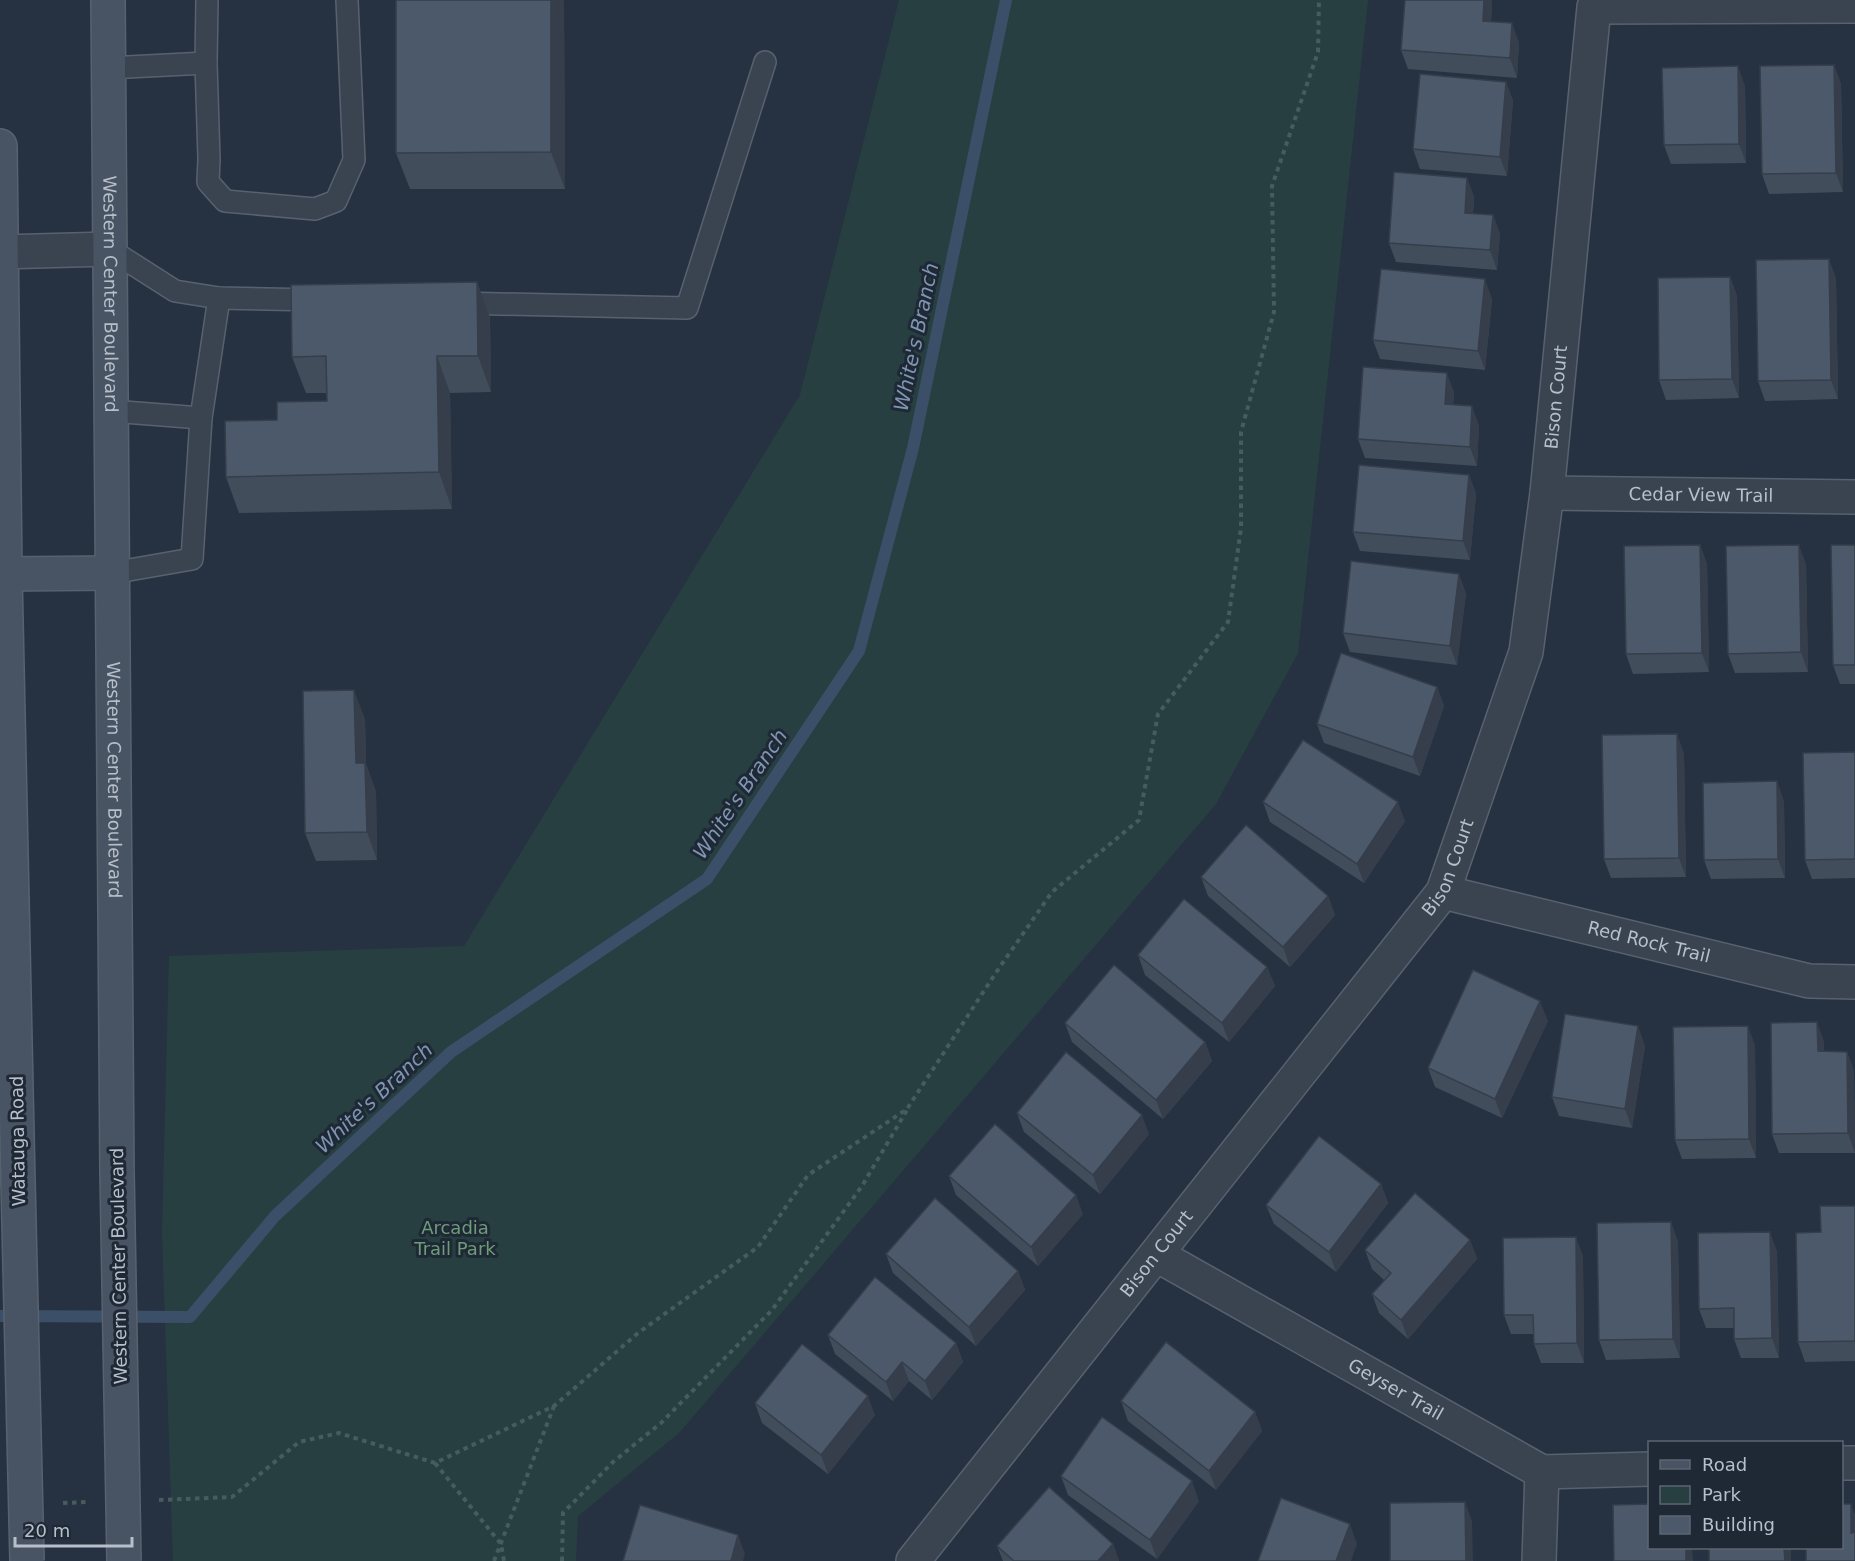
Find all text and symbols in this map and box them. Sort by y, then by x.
street label: Western Center Boulevard [99,175,122,413]
water label: White's Branch [889,261,943,413]
street label: Bison Court [1540,344,1571,450]
street label: Cedar View Trail [1629,483,1773,506]
street label: Western Center Boulevard [103,661,126,899]
water label: White's Branch [688,725,792,863]
street label: Bison Court [1417,816,1478,920]
street label: Red Rock Trail [1586,917,1713,967]
water label: White's Branch [311,1038,437,1158]
street label: Watauga Road [6,1076,29,1206]
street label: Western Center Boulevard [106,1147,131,1385]
street label: Bison Court [1115,1206,1197,1301]
park label: Arcadia Trail Park [413,1217,496,1259]
street label: Geyser Trail [1345,1354,1447,1424]
legend [1648,1441,1843,1549]
text: Road [1702,1454,1747,1475]
text: Park [1702,1484,1741,1505]
scale bar [15,1510,132,1548]
text: Building [1702,1514,1775,1535]
text: 20 m [24,1520,70,1541]

